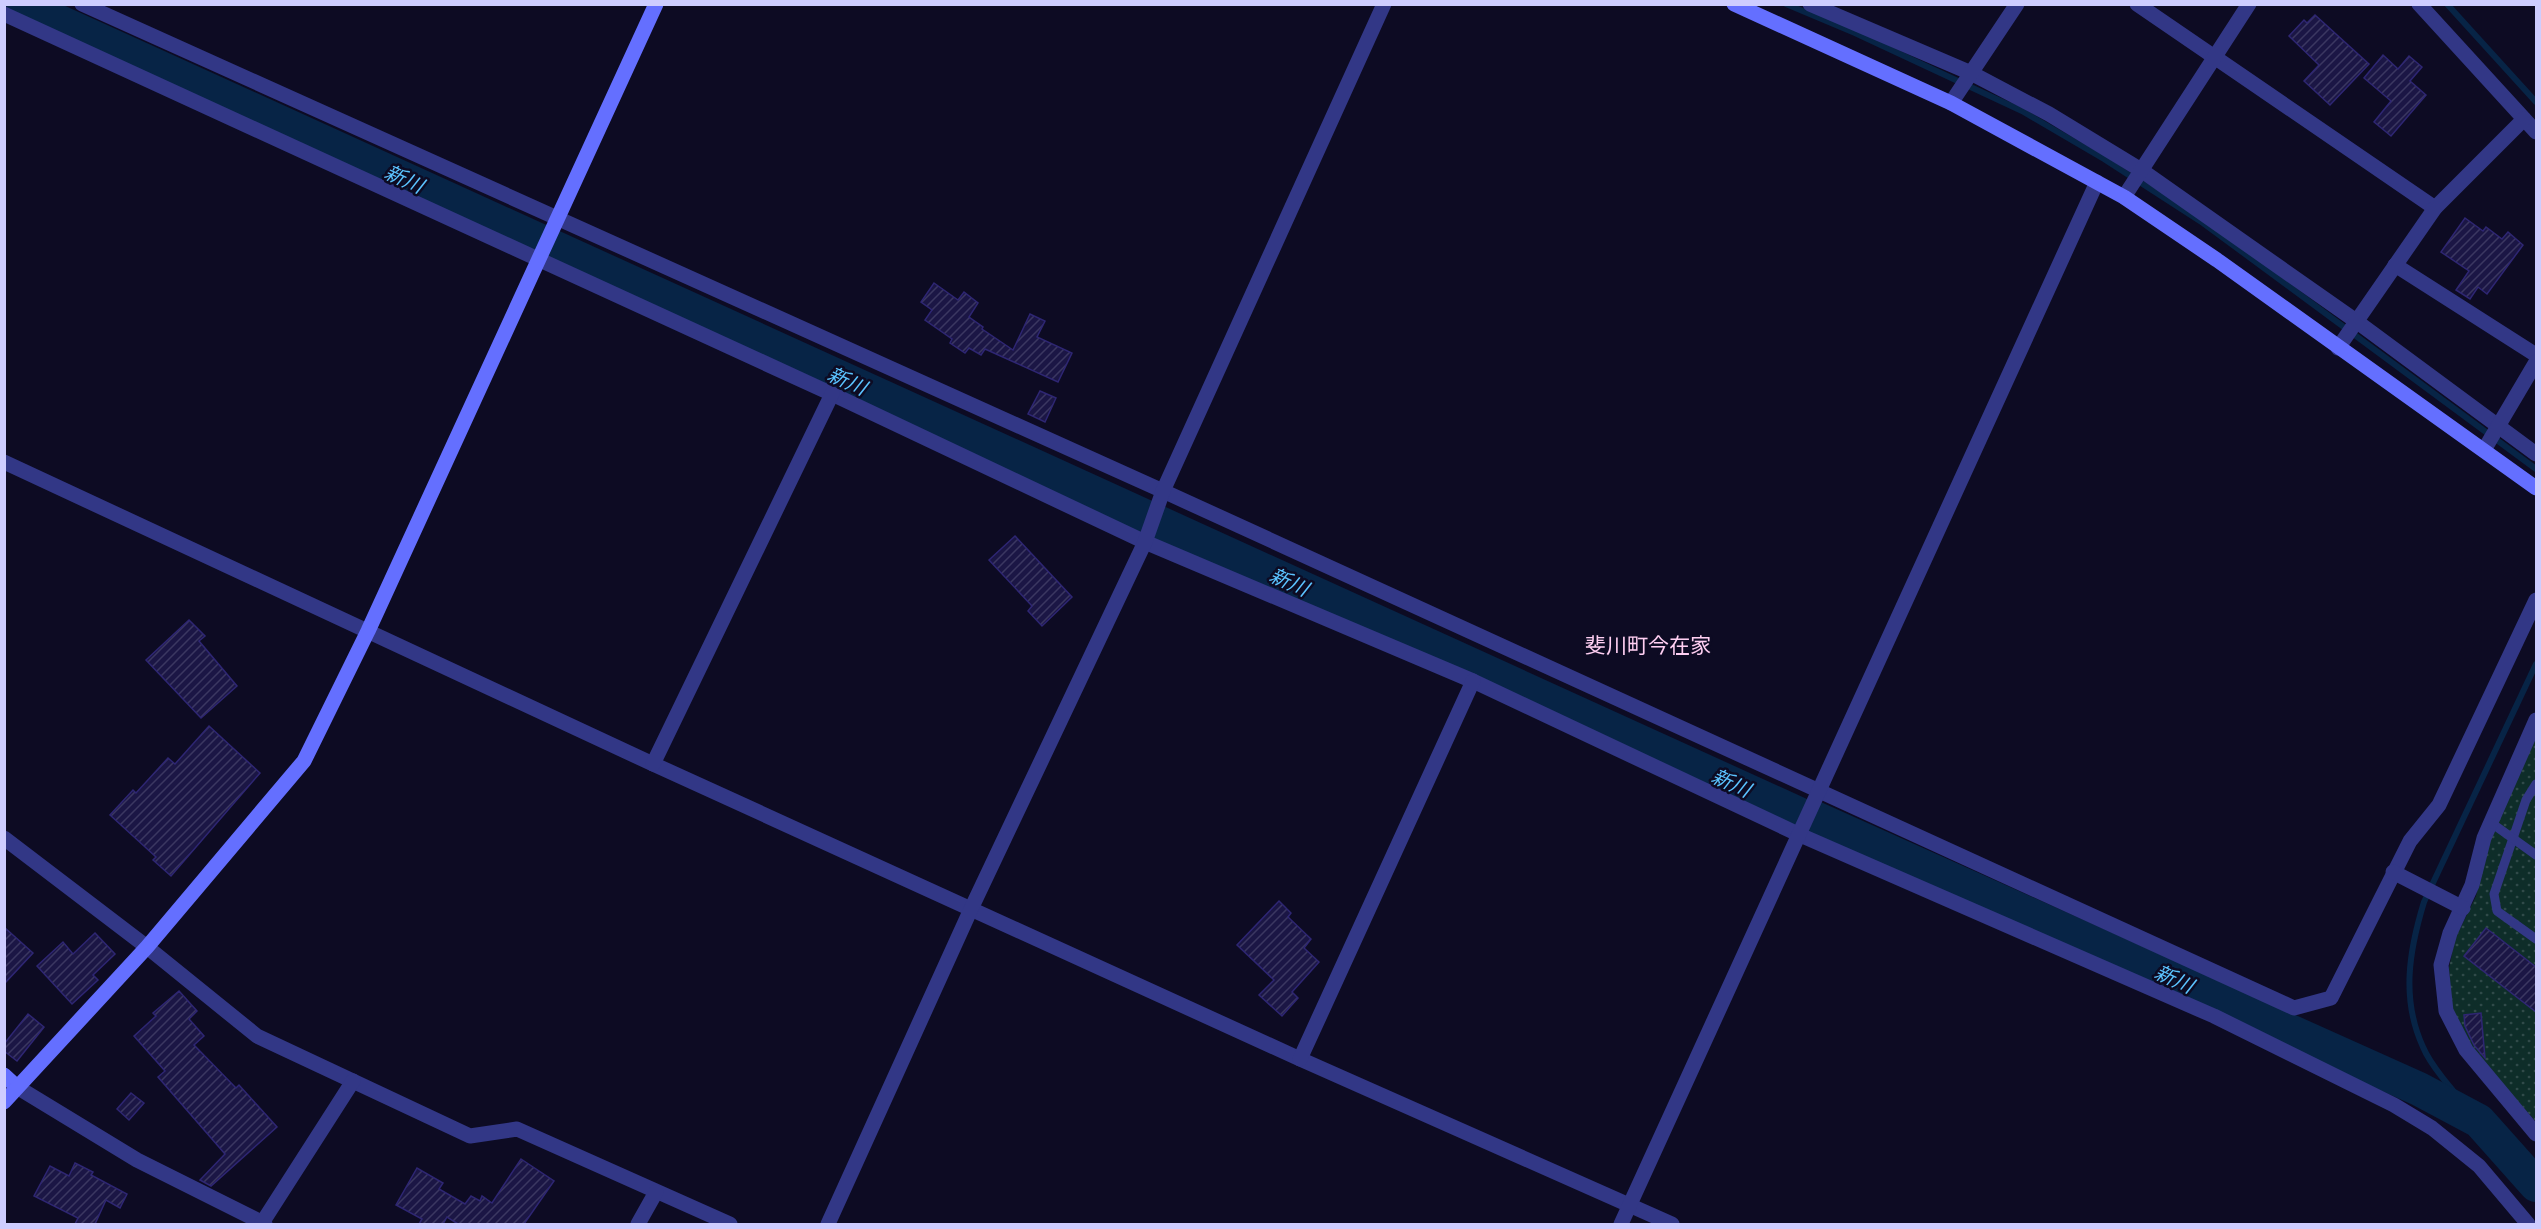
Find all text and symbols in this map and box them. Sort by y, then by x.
water label: 新川 [380,159,429,200]
water label: 新川 [823,361,872,402]
water label: 新川 [1265,562,1314,603]
district label: 斐川町今在家 [1585,632,1711,659]
water label: 新川 [1707,763,1756,804]
water label: 新川 [2150,959,2199,1000]

